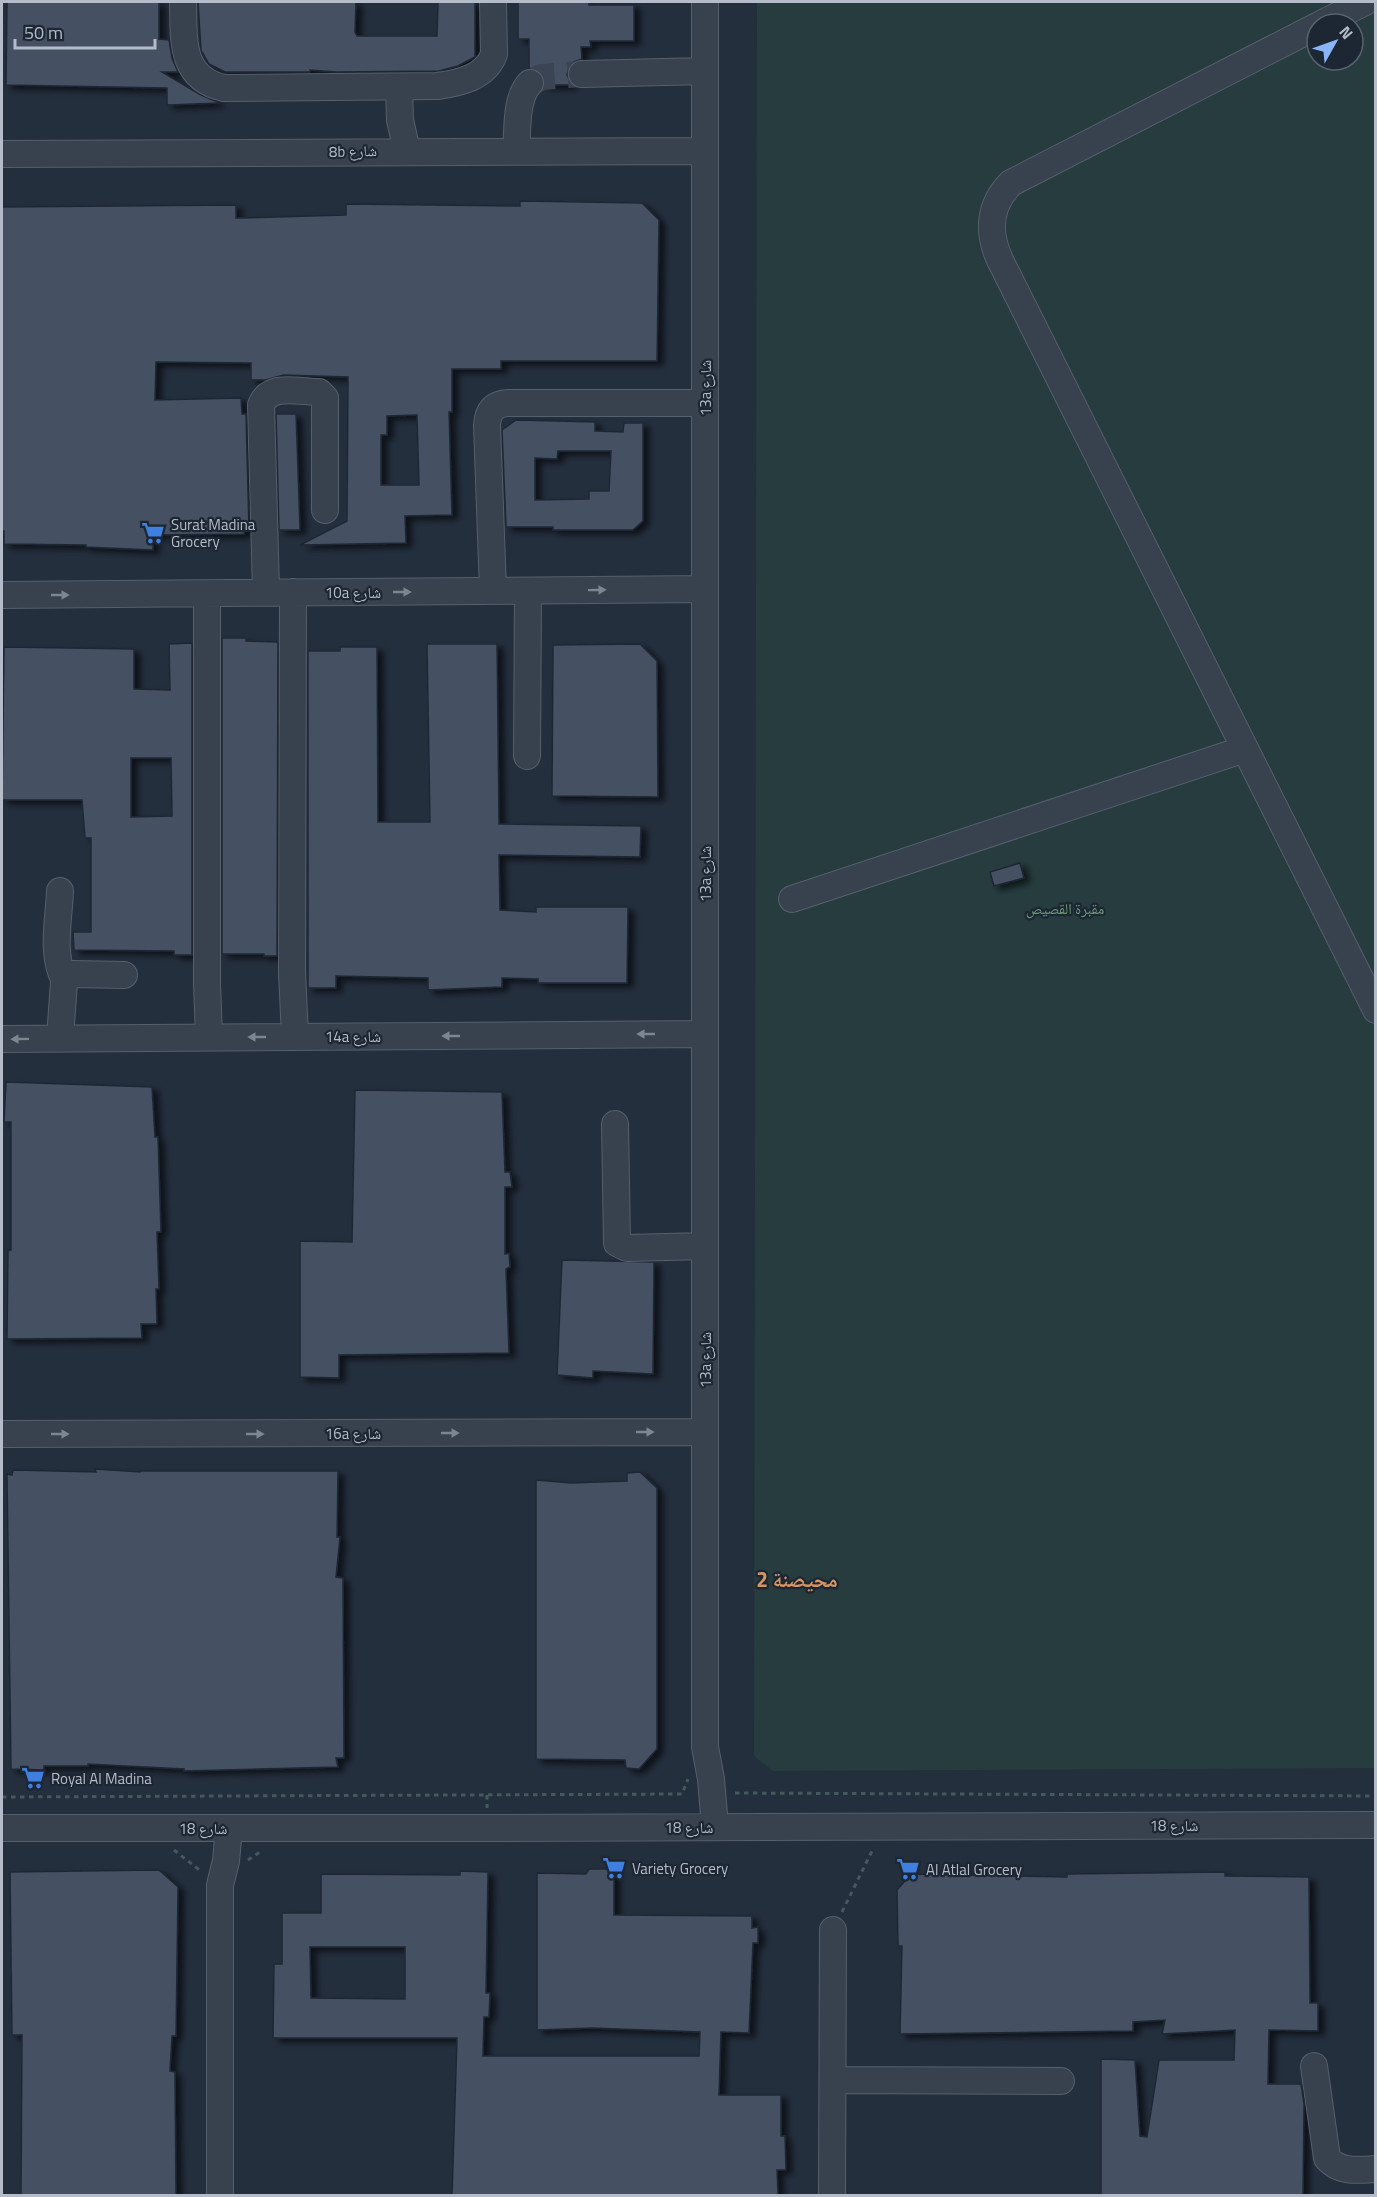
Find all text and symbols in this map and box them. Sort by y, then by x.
scale bar [15,12,154,50]
north arrow [1305,12,1365,72]
text: 50 m [24,19,63,46]
text: N [1334,20,1359,44]
street label: 8b شارع [329,139,377,163]
street label: 13a شارع [694,360,717,416]
place label: Surat Madina Grocery [171,513,256,553]
supermarket icon: Surat Madina Grocery [140,520,166,546]
street label: 10a شارع [325,581,381,604]
one-way arrow [587,586,606,595]
one-way arrow [392,587,411,597]
one-way arrow [50,590,69,600]
street label: 13a شارع [694,846,717,902]
park label: مقبرة القصيص [1026,897,1104,920]
street label: 14a شارع [325,1025,381,1048]
one-way arrow [637,1029,656,1039]
one-way arrow [442,1031,461,1040]
one-way arrow [247,1032,266,1042]
one-way arrow [10,1034,29,1043]
street label: 13a شارع [694,1332,717,1388]
street label: 16a شارع [325,1422,381,1445]
one-way arrow [440,1428,459,1438]
one-way arrow [635,1428,654,1437]
one-way arrow [50,1429,69,1439]
one-way arrow [245,1429,264,1439]
district label: محيصنة 2 [756,1563,838,1595]
supermarket icon: Royal Al Madina [20,1765,46,1791]
place label: Royal Al Madina [51,1767,152,1790]
street label: شارع 18 [1150,1814,1198,1837]
street label: شارع 18 [665,1816,713,1839]
street label: شارع 18 [179,1817,227,1840]
supermarket icon: Variety Grocery [601,1855,627,1881]
supermarket icon: Al Atlal Grocery [895,1856,921,1882]
place label: Variety Grocery [632,1857,728,1880]
place label: Al Atlal Grocery [926,1858,1022,1881]

